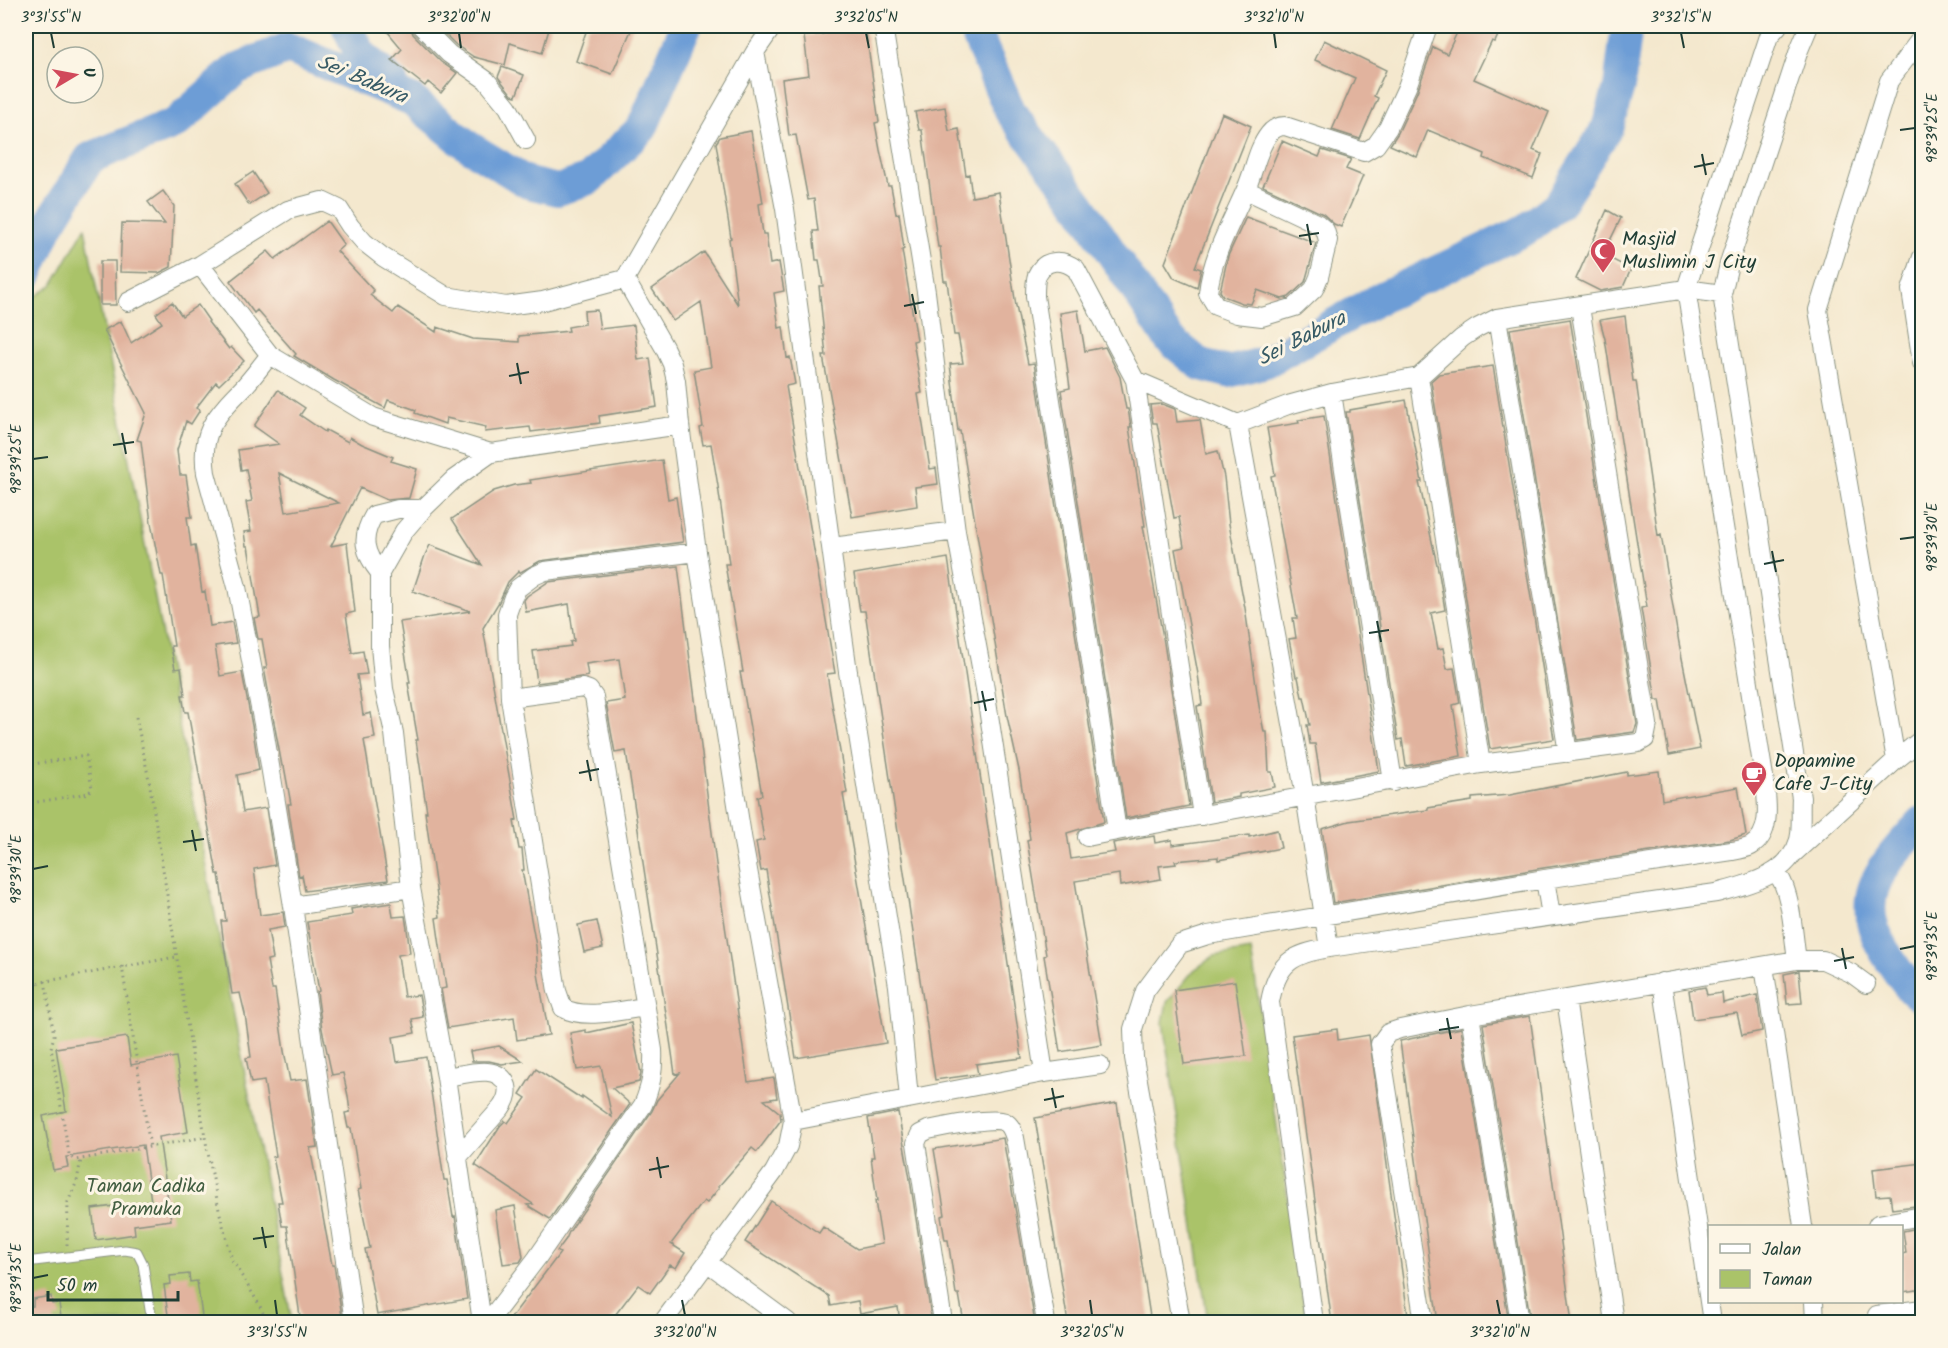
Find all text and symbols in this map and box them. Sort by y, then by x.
text: 3°31'55"N [21,6,81,30]
text: 3°32'00"N [427,6,491,30]
text: 3°32'05"N [834,6,898,30]
text: 3°32'10"N [1244,6,1304,30]
text: 3°32'15"N [1651,6,1712,30]
north arrow [45,45,105,105]
water label: Sei Babura [312,46,413,114]
text: U [75,66,102,80]
text: 98°39'25"E [1921,92,1945,163]
place label: Masjid Muslimin J City [1622,224,1757,279]
mosque icon: Masjid Muslimin J City [1588,236,1618,274]
water label: Sei Babura [1252,302,1353,375]
text: 98°39'25"E [5,423,29,494]
text: 98°39'30"E [1921,501,1945,572]
place label: Dopamine Cafe J-City [1774,746,1873,801]
cafe icon: Dopamine Cafe J-City [1739,759,1769,797]
text: 98°39'30"E [5,833,29,904]
text: 98°39'35"E [1921,910,1945,981]
park label: Taman Cadika Pramuka [87,1171,205,1226]
legend [1708,1225,1903,1303]
text: Jalan [1762,1236,1801,1265]
text: 98°39'35"E [5,1242,29,1313]
scale bar [48,1264,178,1302]
text: Taman [1762,1266,1812,1295]
text: 50 m [57,1272,97,1301]
text: 3°31'55"N [247,1321,307,1345]
text: 3°32'00"N [653,1321,717,1345]
text: 3°32'05"N [1060,1321,1124,1345]
text: 3°32'10"N [1470,1321,1530,1345]

